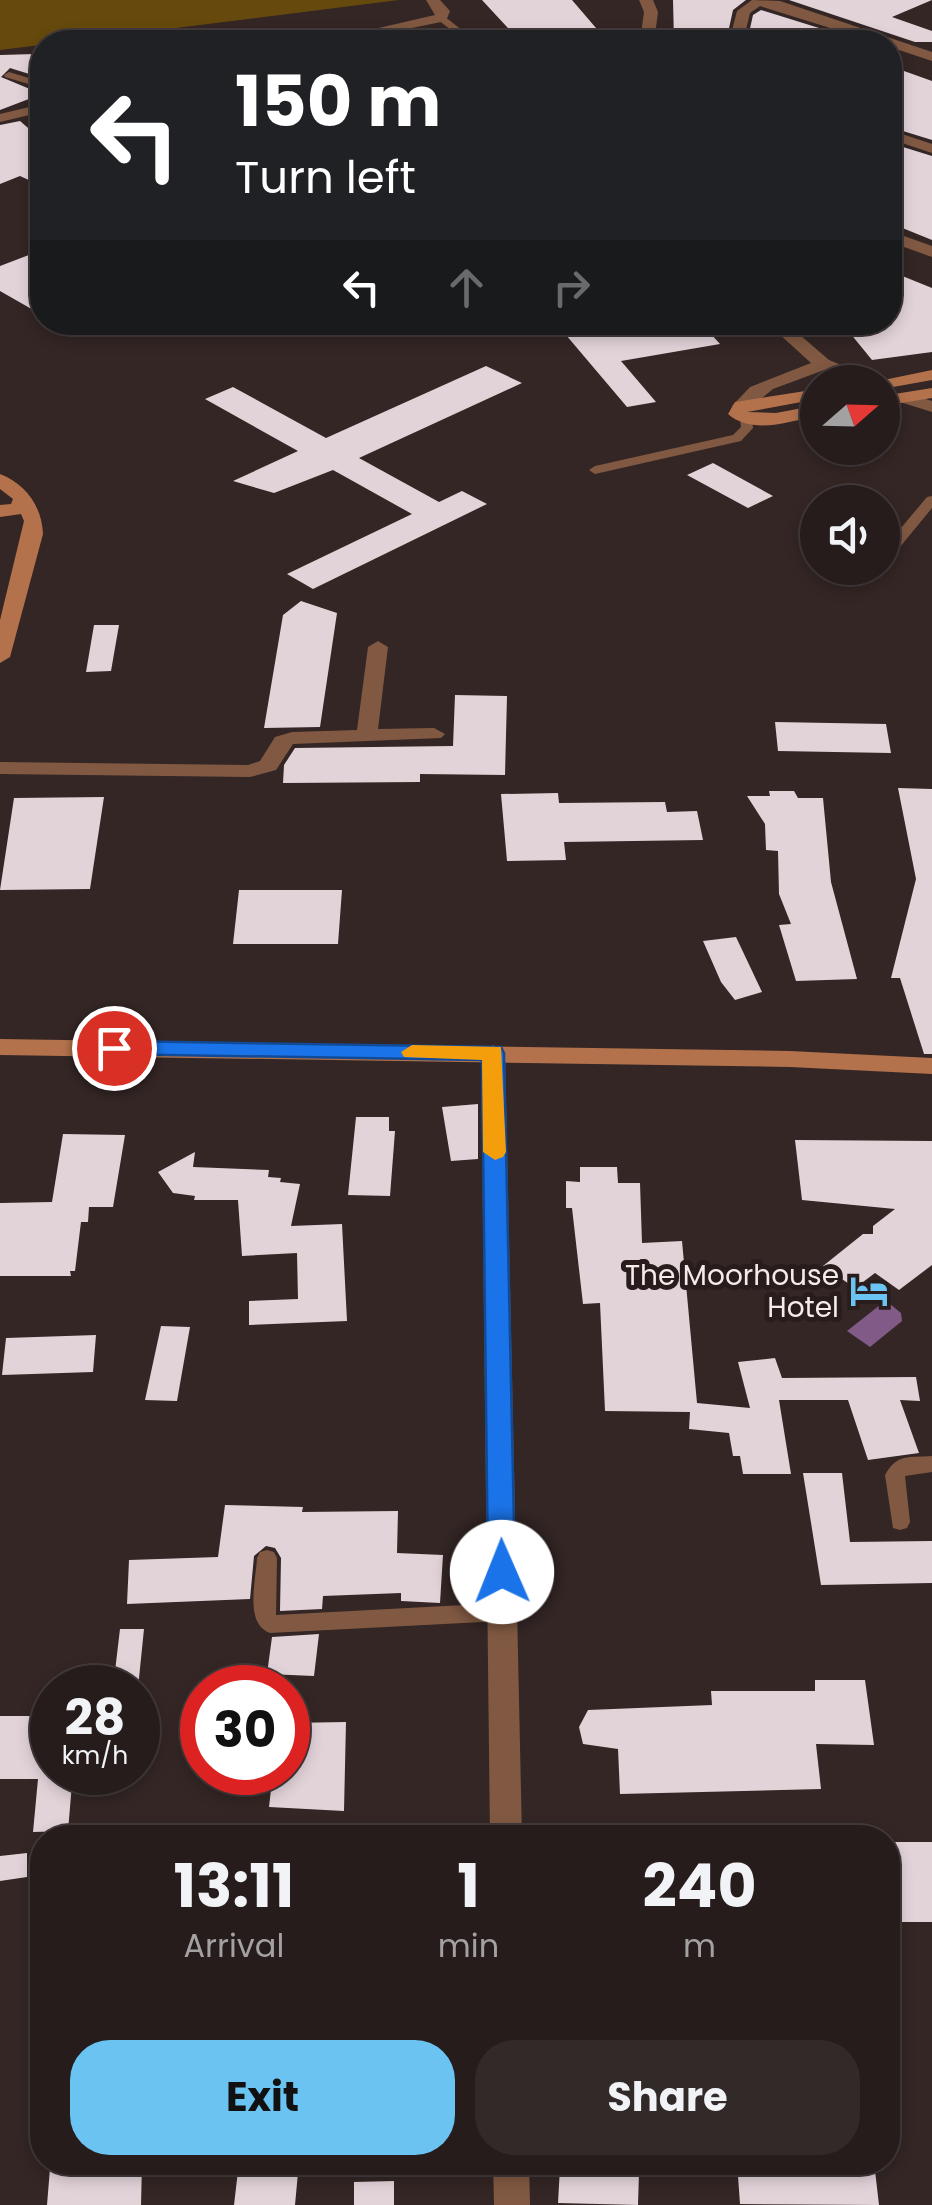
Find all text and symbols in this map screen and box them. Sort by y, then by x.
text: 150 m [235,52,441,151]
icon: left [70,70,200,200]
text: Turn left [235,146,416,209]
icon: left [334,260,389,315]
icon: ahead [439,260,494,315]
icon: right [544,260,599,315]
north arrow [800,365,900,465]
map controls [800,365,900,585]
button: sound [800,485,900,585]
pin [72,1006,157,1091]
icon: arrive [87,1021,142,1076]
place label: The Moorhouse Hotel [625,1256,839,1327]
hotel icon: The Moorhouse Hotel [848,1270,890,1312]
position arrow [450,1520,554,1624]
speed limit sign: 30 [180,1665,310,1795]
text: 28 [65,1682,125,1753]
text: km/h [62,1738,128,1773]
text: 13:11 [173,1844,294,1928]
text: 1 [457,1844,480,1928]
text: 240 [643,1844,757,1928]
text: Arrival [184,1923,284,1968]
text: min [438,1923,499,1968]
text: m [683,1923,716,1968]
button: Exit [70,2040,455,2155]
button: Share [475,2040,860,2155]

